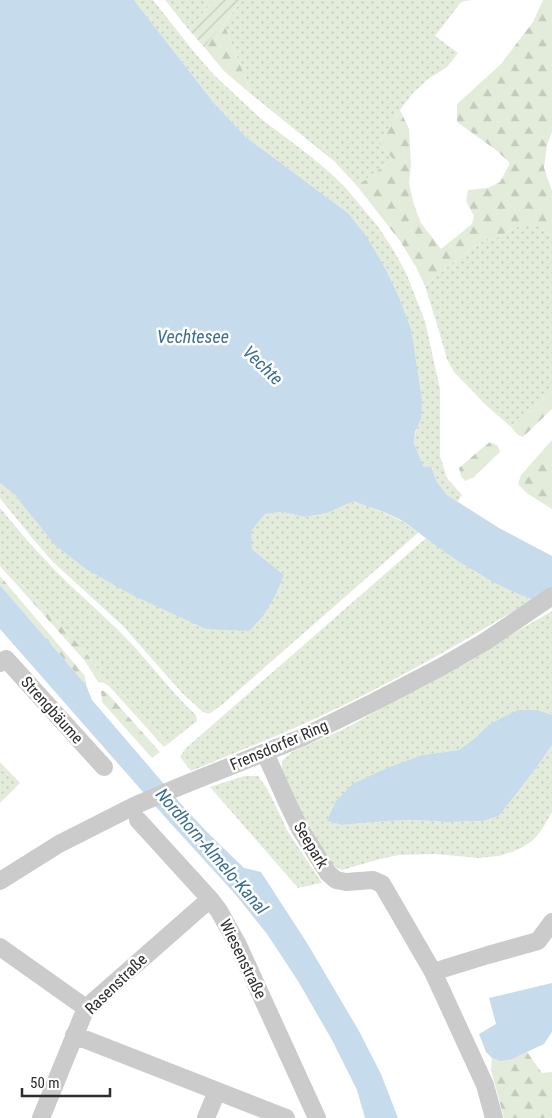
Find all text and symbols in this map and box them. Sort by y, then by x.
water label: Vechtesee [157,326,229,347]
water label: Vechte [239,341,287,389]
street label: Strengbäume [17,673,87,747]
street label: Frensdorfer Ring [227,716,331,774]
water label: Nordhorn-Almelo-Kanal [152,784,273,919]
street label: Seepark [290,818,333,872]
street label: Wiesenstraße [216,916,270,1002]
street label: Rasenstraße [81,950,151,1018]
scale bar [22,1066,110,1098]
text: 50 m [30,1074,60,1092]

